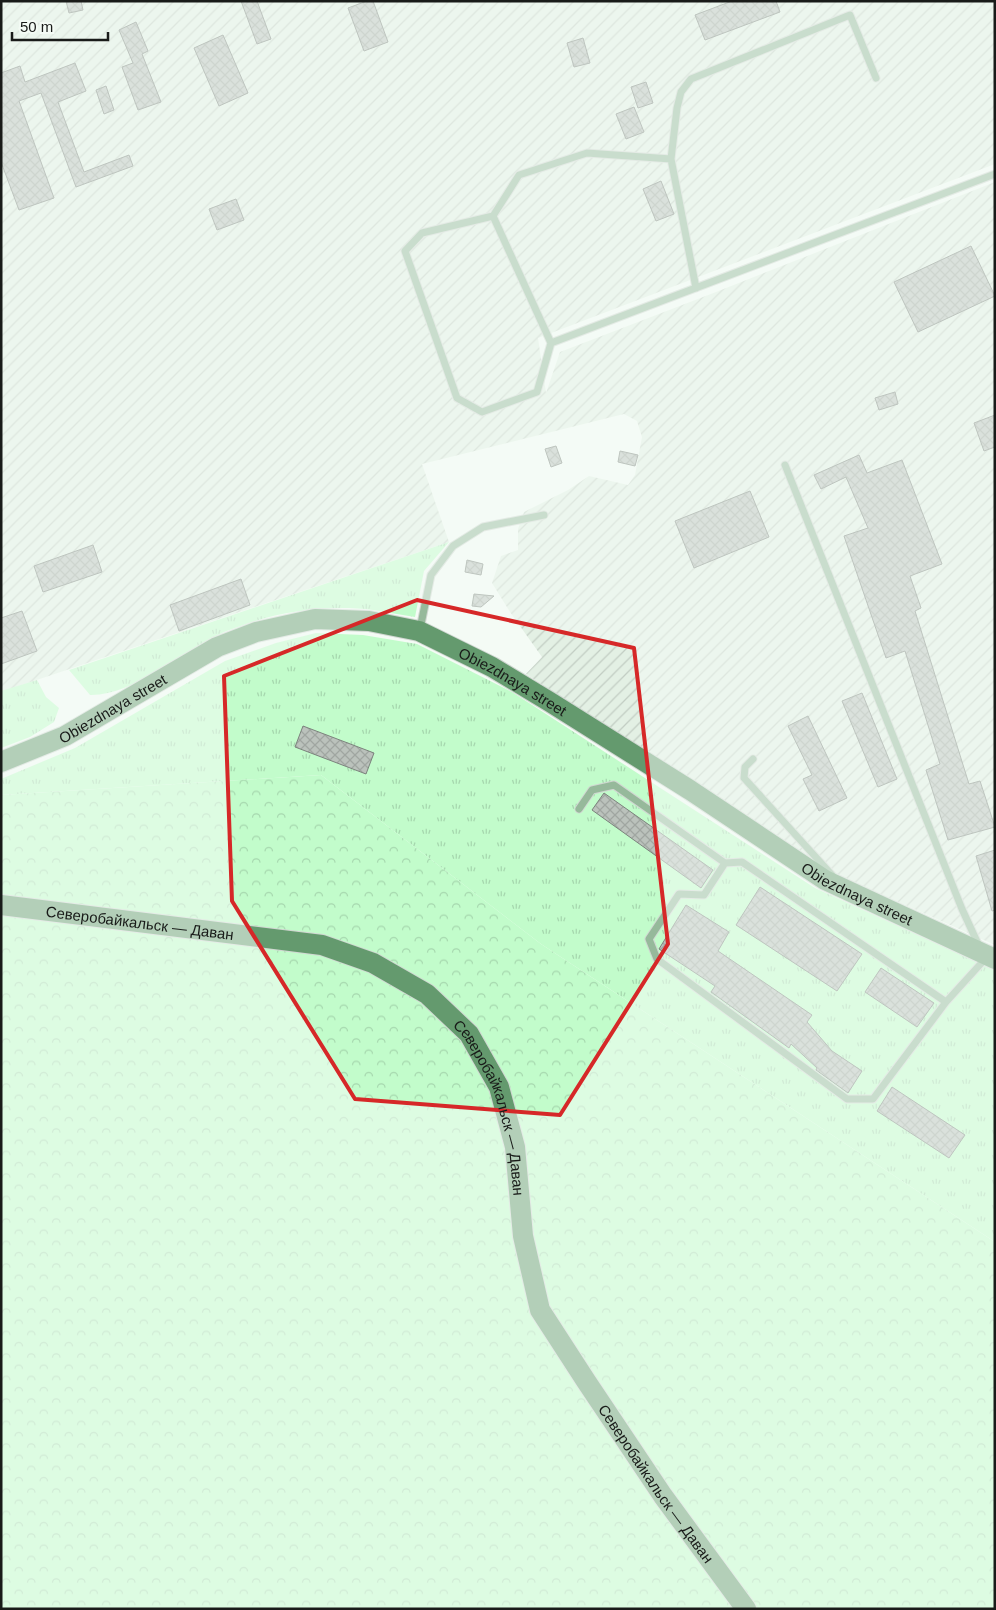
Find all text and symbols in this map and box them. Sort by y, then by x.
scale bar [12,10,109,42]
text: 50 m [20,18,53,35]
street label: Obiezdnaya street [456,644,571,719]
street label: Obiezdnaya street [56,670,170,746]
street label: Obiezdnaya street [799,858,916,928]
street label: Северобайкальск — Даван [45,902,235,942]
street label: Северобайкальск — Даван [451,1016,528,1196]
street label: Северобайкальск — Даван [595,1401,718,1566]

